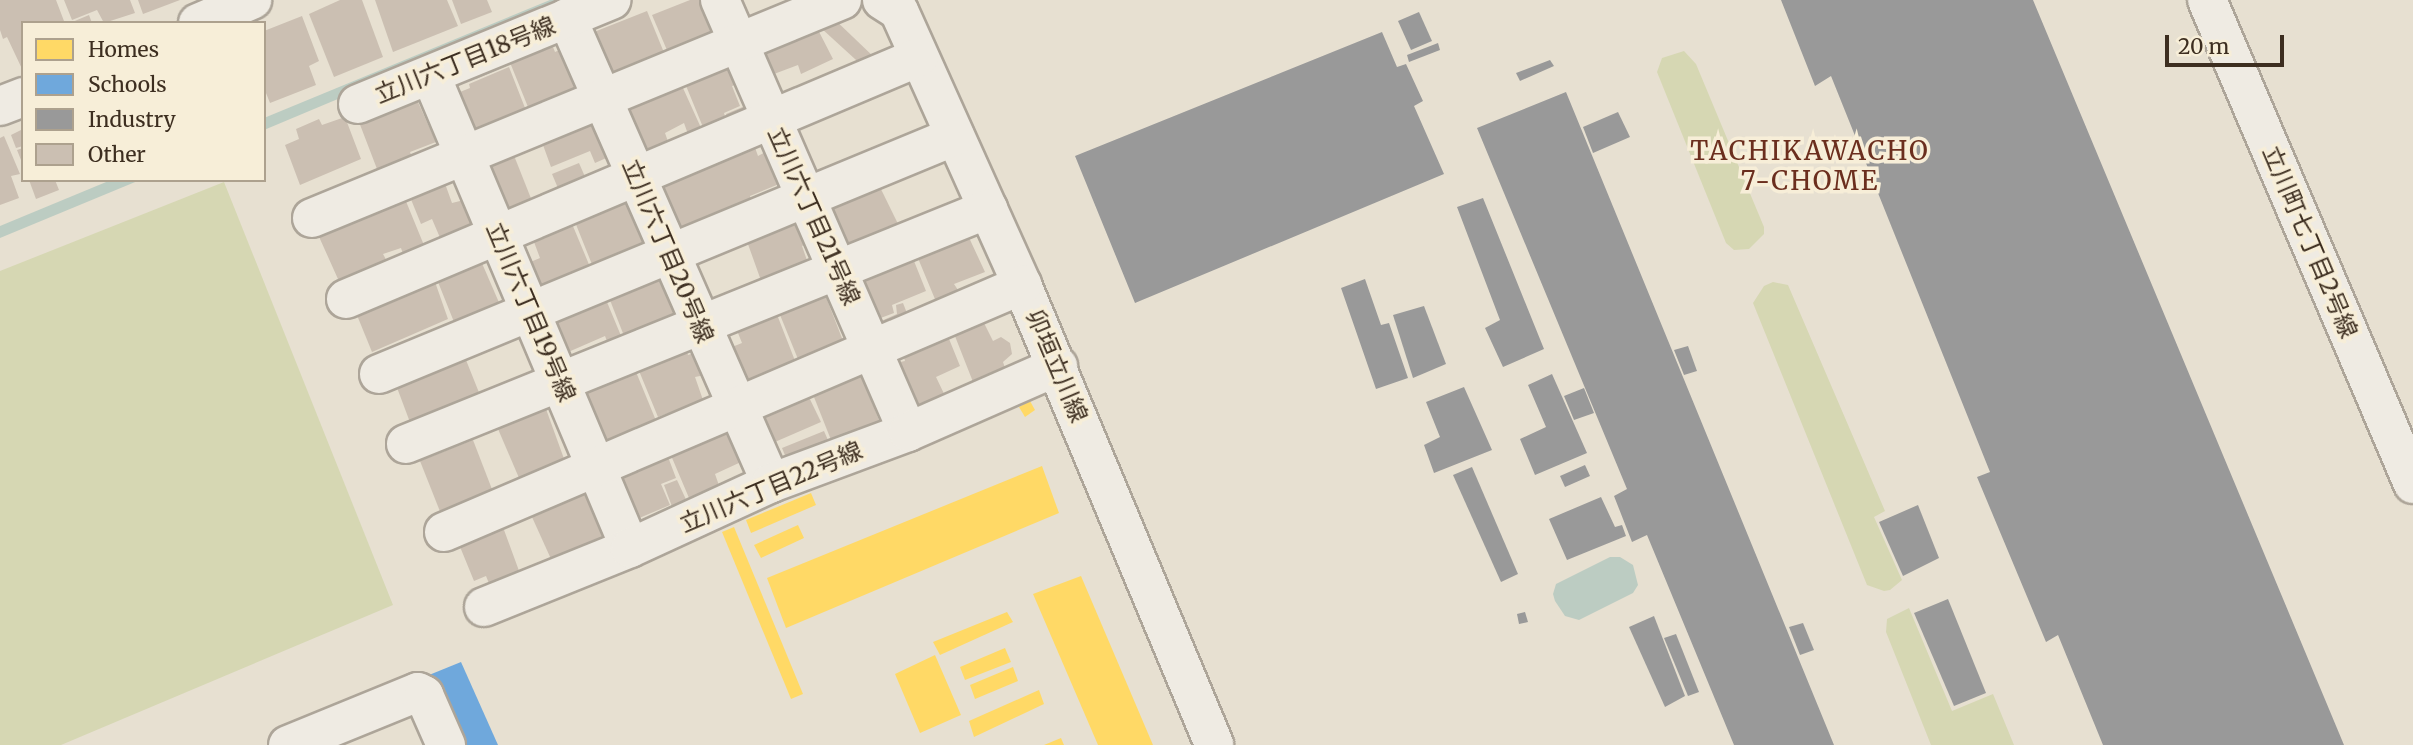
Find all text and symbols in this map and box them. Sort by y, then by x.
street label: 立川六丁目18号線 [370,11,560,109]
legend [21,21,266,182]
scale bar [2168,21,2287,65]
text: 20 m [2178,33,2229,60]
text: Homes [88,36,159,63]
text: Schools [88,71,167,98]
text: Industry [88,106,176,133]
street label: 立川六丁目21号線 [762,122,866,310]
district label: TACHIKAWACHO 7-CHOME [1692,135,1928,196]
text: Other [88,141,146,168]
street label: 立川町七丁目2号線 [2256,141,2364,343]
street label: 立川六丁目20号線 [616,155,720,347]
street label: 立川六丁目19号線 [480,218,582,406]
street label: 卯垣立川線 [1020,305,1094,427]
street label: 立川六丁目22号線 [675,435,867,539]

